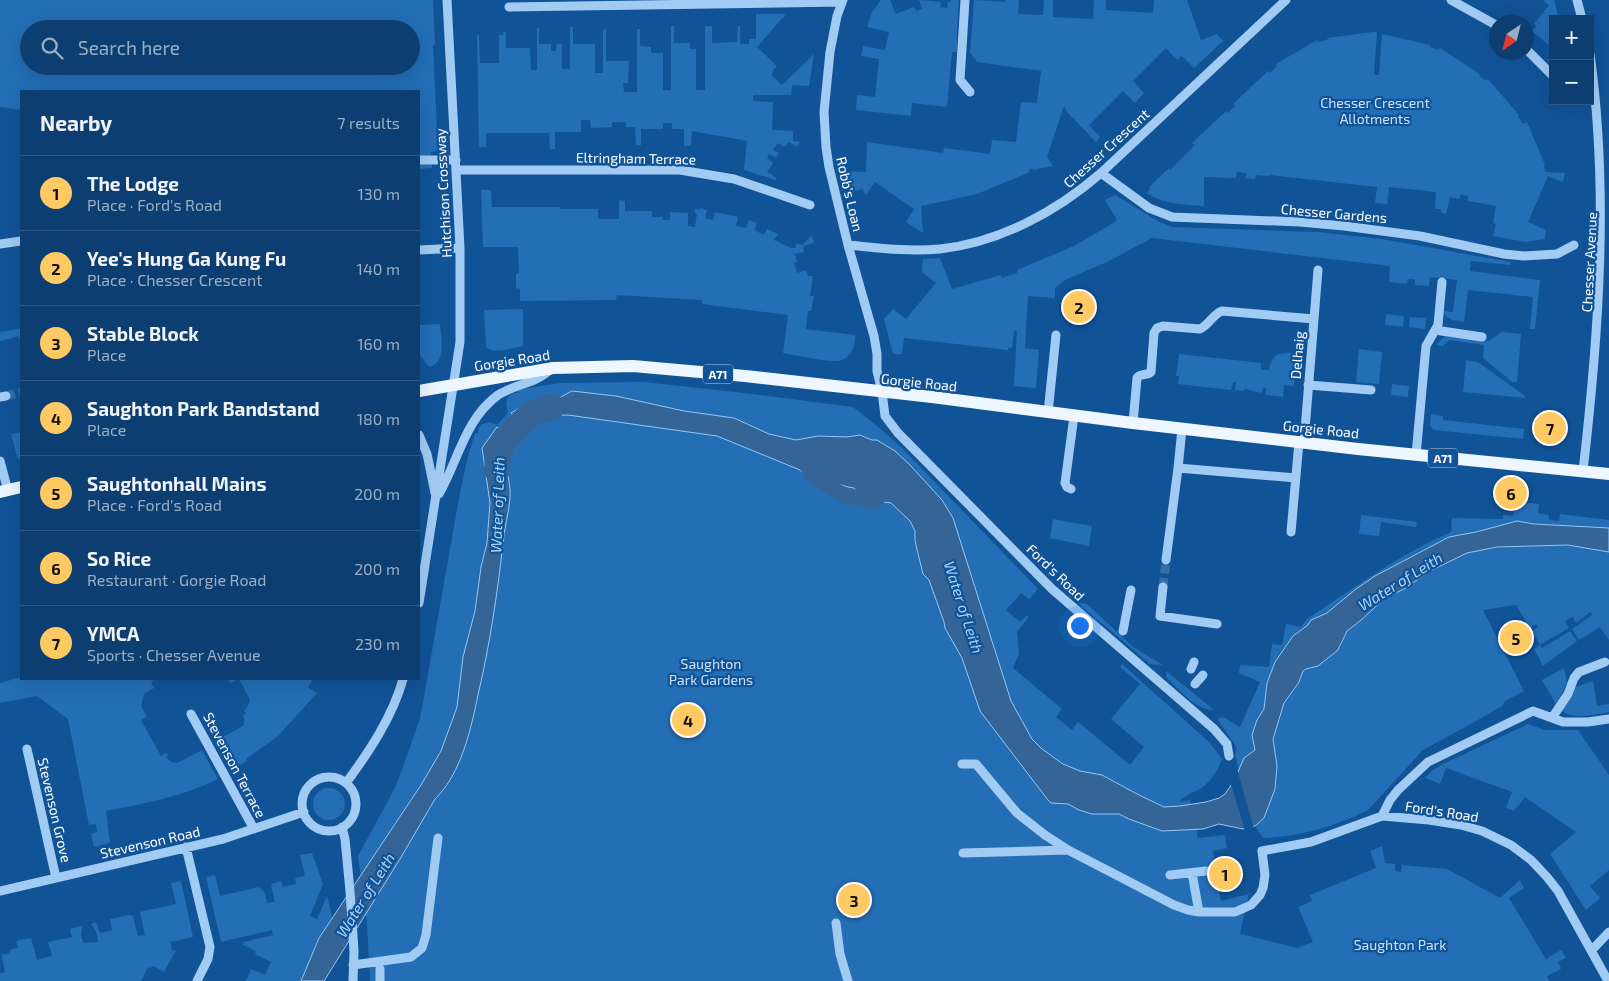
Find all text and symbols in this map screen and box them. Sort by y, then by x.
north arrow [1489,15,1534,60]
map controls [1549,15,1594,105]
button: + [1549,15,1594,60]
search box [20,20,420,75]
icon: search [38,34,66,62]
text: Search here [78,36,180,59]
button: − [1549,60,1594,105]
park label: Chesser Crescent Allotments [1320,94,1430,127]
street label: Chesser Crescent [1060,105,1152,191]
text: Nearby [40,110,112,135]
text: 7 results [337,113,400,132]
street label: Hutchison Crossway [431,127,455,258]
street label: Eltringham Terrace [576,148,696,168]
street label: Robb's Loan [833,155,867,233]
text: The Lodge [87,172,179,195]
text: 1 [53,184,59,203]
text: 130 m [358,184,400,203]
text: Place · Ford's Road [87,195,222,214]
street label: Chesser Gardens [1280,200,1388,226]
street label: Chesser Avenue [1578,211,1600,313]
text: Yee's Hung Ga Kung Fu [87,247,286,270]
text: 2 [51,259,61,278]
text: 140 m [357,259,400,278]
text: Place · Chesser Crescent [87,270,262,289]
pin: 2 [1063,288,1095,326]
text: Stable Block [87,322,199,345]
street label: Delhaig [1286,330,1308,380]
text: 3 [51,334,61,353]
text: 160 m [357,334,400,353]
text: Place [87,345,126,364]
street label: Gorgie Road [473,346,551,374]
road number: A71 [703,364,733,384]
street label: Gorgie Road [880,370,958,394]
text: Saughton Park Bandstand [87,397,320,420]
text: 4 [51,409,61,428]
text: 180 m [357,409,400,428]
pin: 7 [1534,409,1566,447]
street label: Gorgie Road [1282,417,1360,441]
text: Place [87,420,126,439]
road number: A71 [1428,448,1458,468]
water label: Water of Leith [486,457,508,553]
text: Saughtonhall Mains [87,472,266,495]
pin: 6 [1495,474,1527,512]
text: 5 [52,484,60,503]
text: 200 m [354,484,400,503]
text: Place · Ford's Road [87,495,222,514]
street label: Ford's Road [1023,540,1089,604]
text: So Rice [87,547,151,570]
water label: Water of Leith [1355,548,1445,614]
text: 6 [51,559,61,578]
text: 200 m [354,559,400,578]
water label: Water of Leith [941,559,987,655]
text: Restaurant · Gorgie Road [87,570,266,589]
your location [1067,613,1093,639]
pin: 5 [1500,619,1532,657]
text: YMCA [87,622,139,645]
text: 7 [52,634,60,653]
text: 230 m [355,634,400,653]
text: Sports · Chesser Avenue [87,645,261,664]
park label: Saughton Park Gardens [669,655,753,688]
pin: 4 [672,701,704,739]
street label: Stevenson Terrace [200,709,270,821]
street label: Stevenson Grove [35,756,75,864]
street label: Ford's Road [1404,797,1480,825]
street label: Stevenson Road [98,822,202,862]
water label: Water of Leith [332,850,398,940]
pin: 1 [1209,855,1241,893]
pin: 3 [838,881,870,919]
park label: Saughton Park [1354,936,1446,953]

